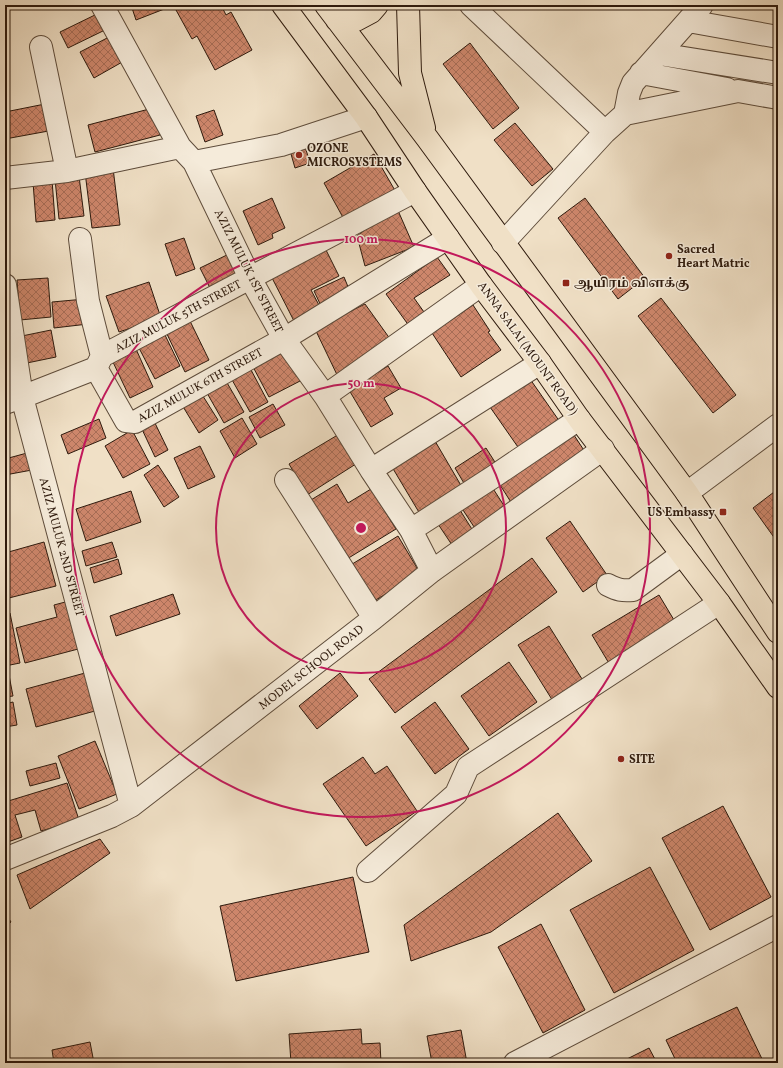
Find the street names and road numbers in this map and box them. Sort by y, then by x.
street label: AZIZ MULUK 1ST STREET [210,207,286,336]
street label: AZIZ MULUK 5TH STREET [112,277,245,357]
street label: ANNA SALAI (MOUNT ROAD) [473,279,581,419]
street label: AZIZ MULUK 6TH STREET [135,345,266,427]
street label: AZIZ MULUK 2ND STREET [35,476,87,619]
street label: MODEL SCHOOL ROAD [256,622,368,714]

